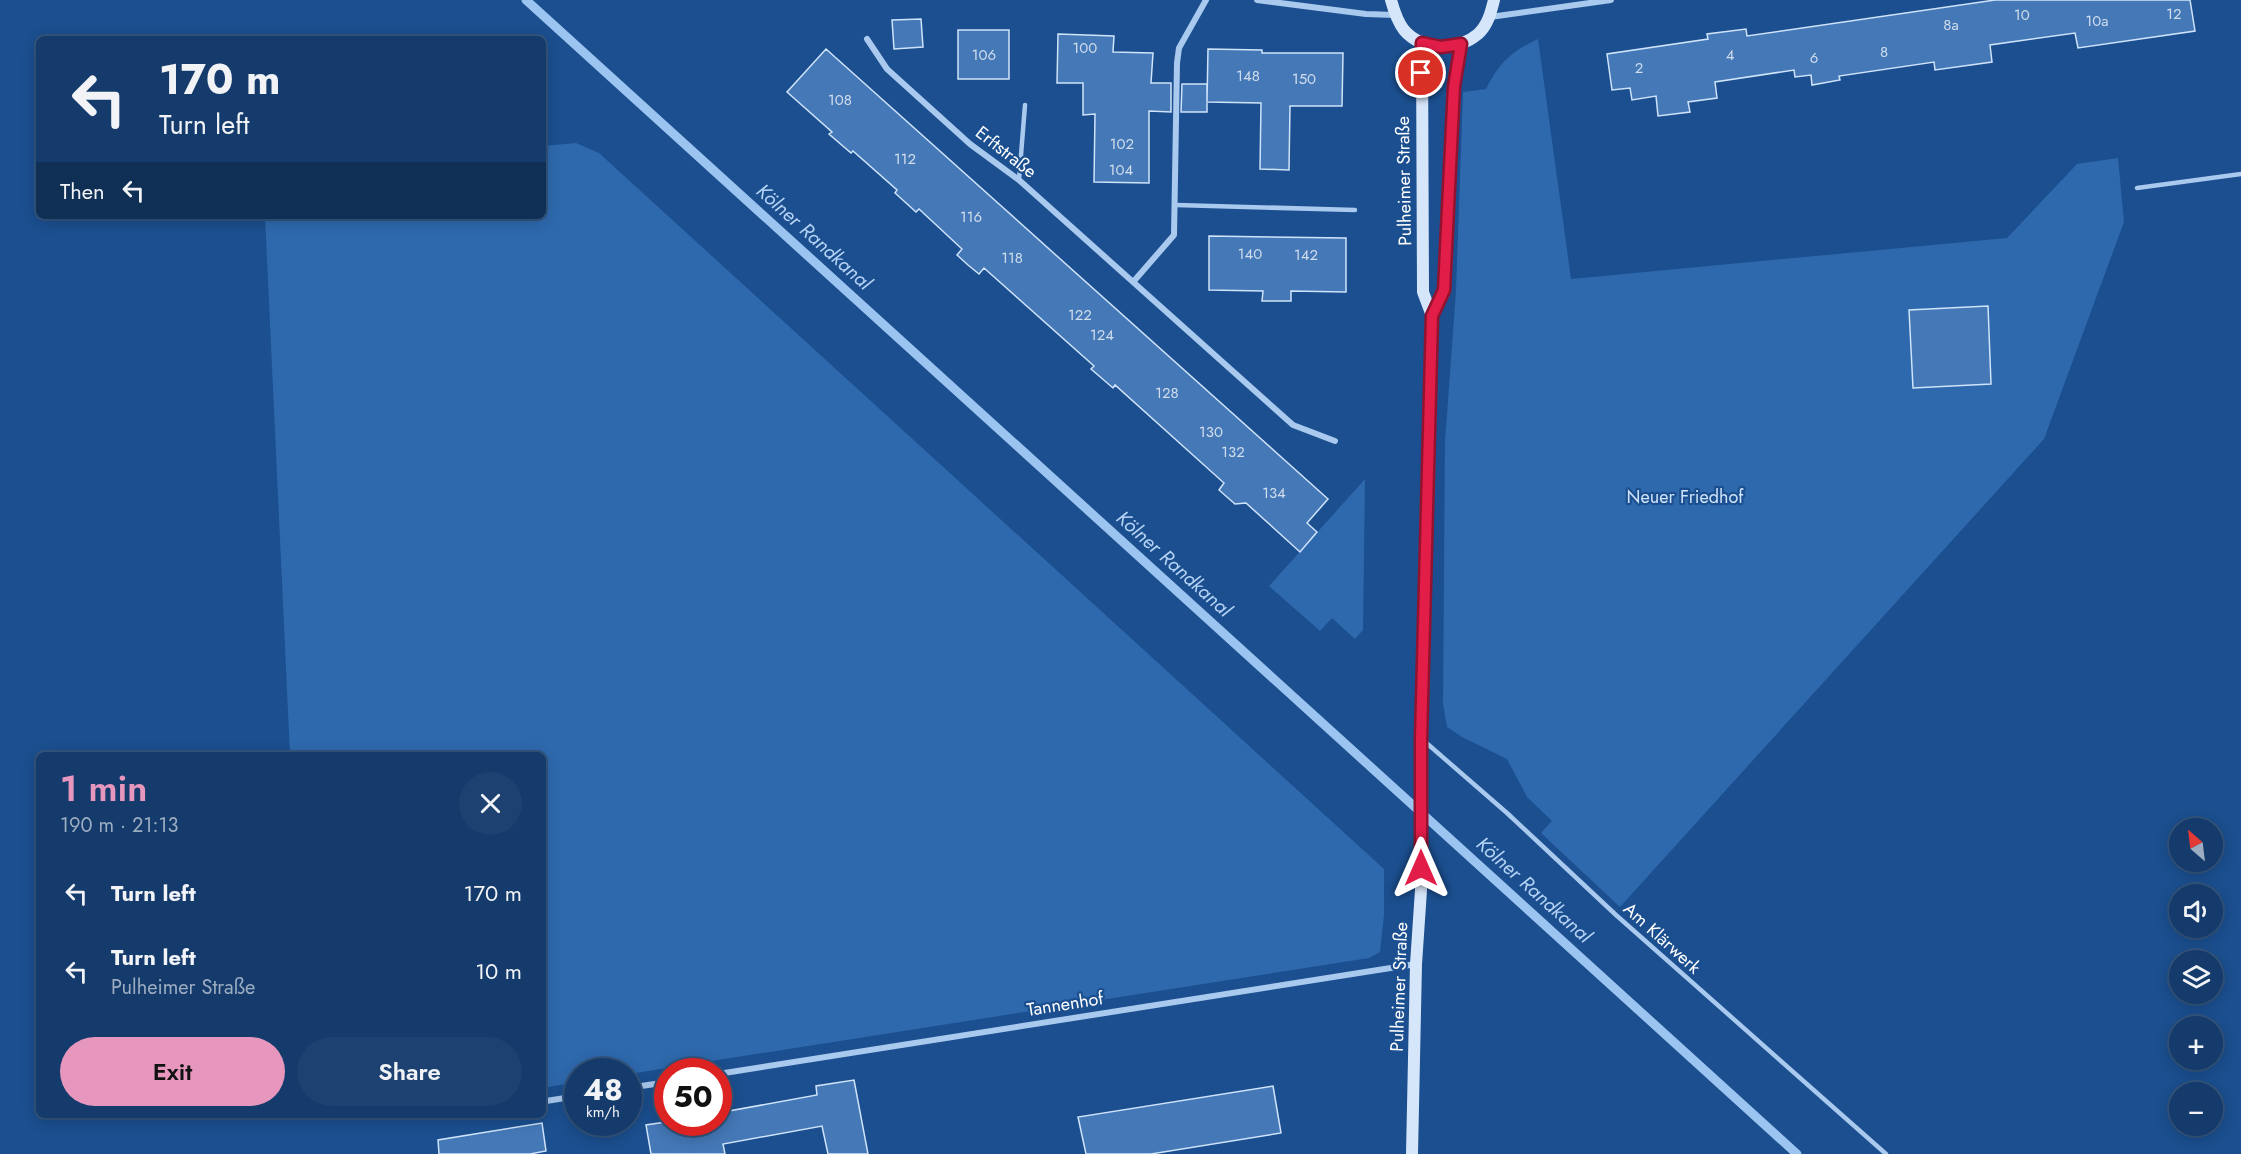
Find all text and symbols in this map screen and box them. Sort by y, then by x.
house number: 12 [2166,3,2182,25]
house number: 10 [2014,4,2030,26]
house number: 10a [2086,10,2108,32]
house number: 8a [1943,14,1959,36]
house number: 100 [1073,37,1097,59]
house number: 8 [1880,41,1888,63]
house number: 106 [972,44,996,66]
house number: 4 [1726,44,1735,66]
pin [1395,47,1446,98]
house number: 6 [1810,47,1818,69]
text: 170 m [159,49,281,110]
icon: arrive [1404,56,1437,89]
house number: 2 [1635,57,1643,79]
icon: left [60,60,138,138]
house number: 148 [1236,65,1260,87]
house number: 150 [1292,68,1316,90]
house number: 108 [828,89,852,111]
text: Turn left [159,105,249,144]
street label: Pulheimer Straße [1390,116,1418,246]
street label: Erftstraße [970,120,1042,184]
house number: 102 [1110,133,1134,155]
house number: 112 [894,148,916,170]
house number: 104 [1109,159,1134,181]
icon: left [117,174,150,207]
text: Then [60,175,105,207]
water label: Kölner Randkanal [750,177,879,298]
house number: 116 [960,206,982,228]
house number: 140 [1238,243,1262,265]
house number: 142 [1294,244,1318,266]
house number: 118 [1001,247,1023,269]
house number: 122 [1068,304,1092,326]
house number: 124 [1090,324,1114,346]
house number: 128 [1155,382,1179,404]
house number: 130 [1199,421,1223,443]
house number: 132 [1221,441,1245,463]
house number: 134 [1262,482,1286,504]
park label: Neuer Friedhof [1627,484,1744,510]
water label: Kölner Randkanal [1110,504,1239,625]
text: 1 min [60,762,147,814]
button: close [459,772,522,835]
text: 190 m · 21:13 [60,811,178,840]
north arrow [2169,818,2223,872]
map controls [2169,818,2223,1136]
water label: Kölner Randkanal [1470,830,1599,951]
position arrow [1389,836,1453,900]
icon: left [60,877,93,910]
text: Turn left [111,877,196,909]
text: 170 m [464,877,522,909]
button: sound [2169,884,2223,938]
street label: Am Klärwerk [1617,896,1707,980]
street label: Pulheimer Straße [1384,922,1414,1052]
text: Turn left [111,941,196,973]
button: layers [2169,950,2223,1004]
icon: left [60,955,93,988]
text: 10 m [475,955,522,987]
text: Pulheimer Straße [111,973,255,1002]
street label: Tannenhof [1025,985,1106,1023]
button: + [2169,1016,2223,1070]
button: Exit [60,1037,285,1106]
button: Share [297,1037,522,1106]
speed limit sign: 50 [654,1058,732,1136]
text: 48 [583,1068,623,1111]
button: − [2169,1082,2223,1136]
text: km/h [586,1101,620,1123]

